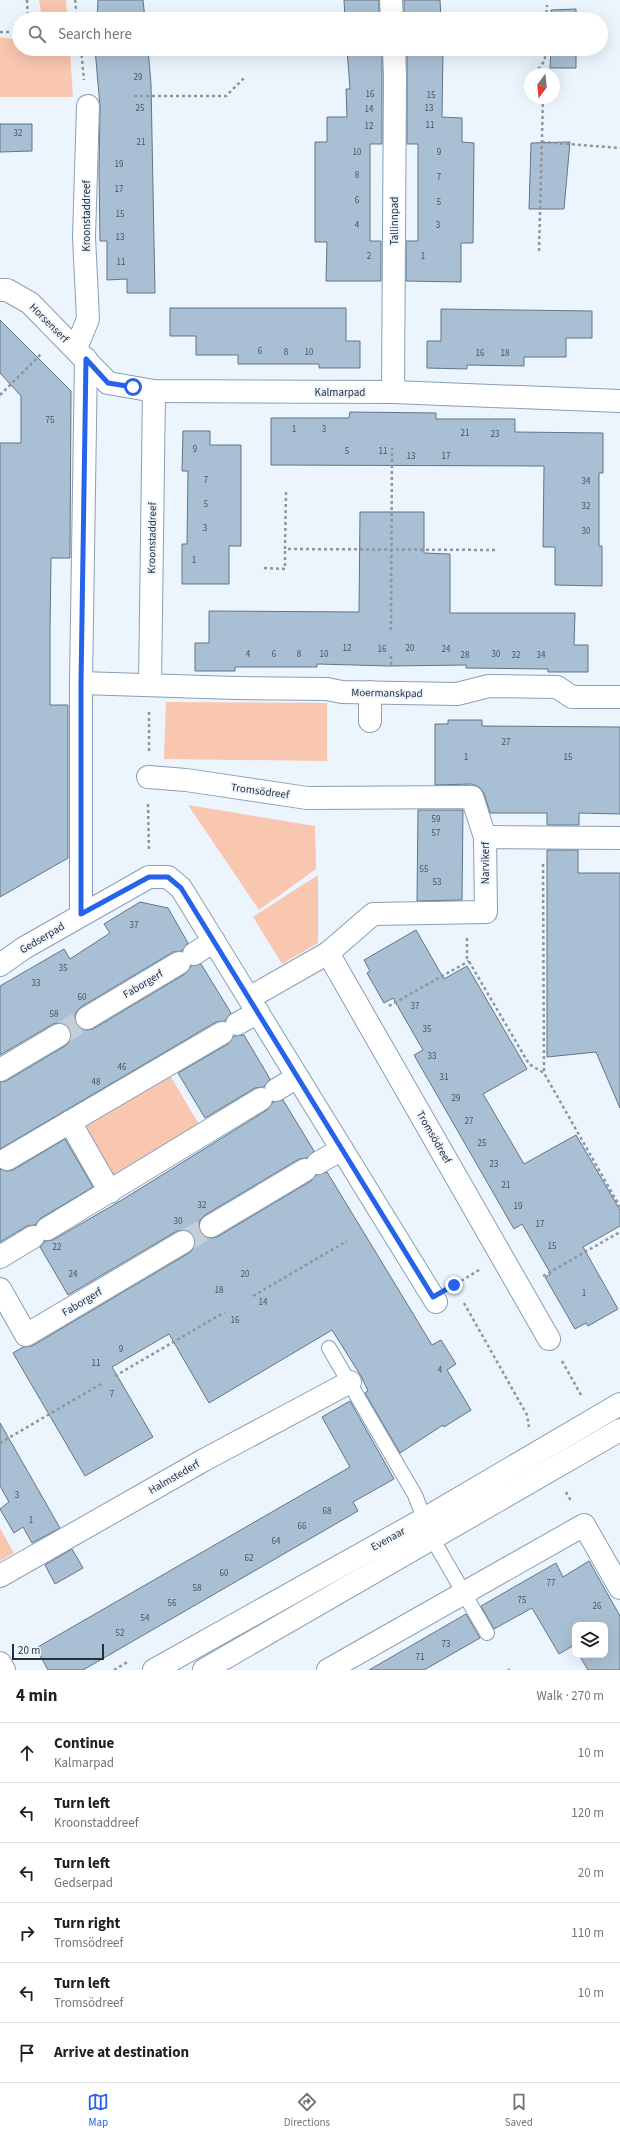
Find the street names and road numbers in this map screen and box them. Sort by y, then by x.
street label: Kroonstaddreef [79,179,94,252]
street label: Tallinnpad [387,197,402,245]
street label: Horsenserf [26,300,73,347]
street label: Kalmarpad [315,385,365,400]
street label: Kroonstaddreef [144,501,160,574]
street label: Moermanskpad [351,685,423,701]
street label: Tromsödreef [230,779,291,803]
street label: Narvikerf [478,841,493,884]
street label: Gedserpad [17,919,67,957]
street label: Faborgerf [120,966,166,1002]
street label: Tromsödreef [413,1108,456,1167]
street label: Faborgerf [59,1284,105,1320]
street label: Halmstederf [146,1456,203,1498]
street label: Evenaar [368,1523,408,1555]

